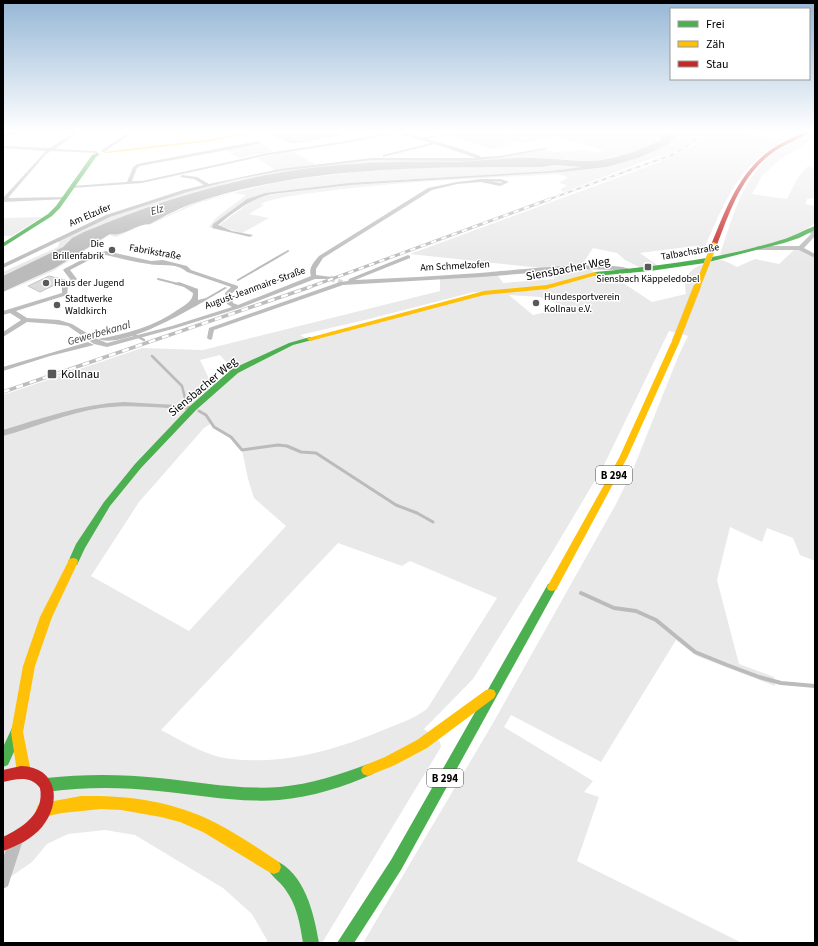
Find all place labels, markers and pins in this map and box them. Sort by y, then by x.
place label: Die Brillenfabrik [52,237,104,263]
marker: Die Brillenfabrik [107,245,117,255]
marker: Siensbach Käppeledobel [643,262,653,272]
place label: Siensbach Käppeledobel [596,272,700,286]
place label: Haus der Jugend [54,276,124,290]
marker: Haus der Jugend [41,278,51,288]
place label: Hundesportverein Kollnau e.V. [544,290,620,316]
place label: Stadtwerke Waldkirch [65,292,113,318]
marker: Hundesportverein Kollnau e.V. [531,298,541,308]
marker: Stadtwerke Waldkirch [52,300,62,310]
place label: Kollnau [61,366,100,383]
marker: Kollnau [46,368,58,380]

